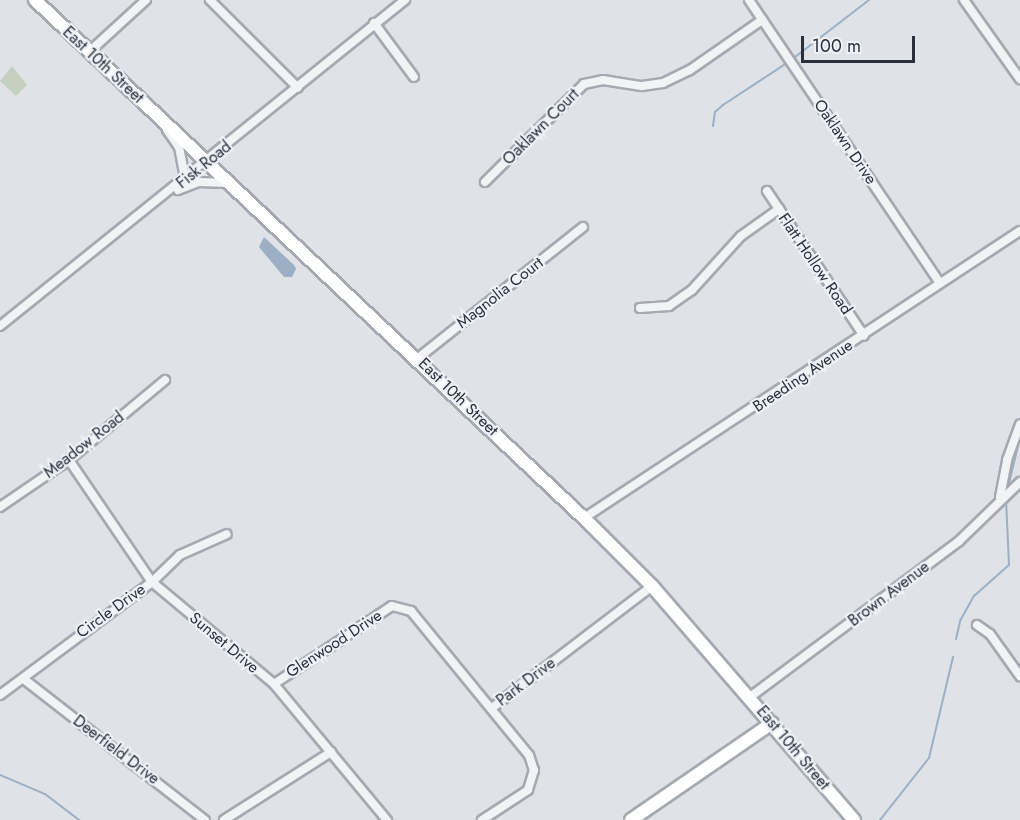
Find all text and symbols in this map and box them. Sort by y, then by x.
street label: East 10th Street [59,23,147,107]
scale bar [804,24,918,62]
text: 100 m [812,33,861,59]
street label: Oaklawn Court [499,85,583,169]
street label: Oaklawn Drive [810,96,880,188]
street label: Fisk Road [173,137,235,193]
street label: Flatt Hollow Road [774,210,856,318]
street label: Magnolia Court [453,253,547,333]
street label: Breeding Avenue [750,336,856,416]
street label: East 10th Street [414,354,502,440]
street label: Meadow Road [40,408,128,482]
street label: Brown Avenue [845,557,933,631]
street label: Circle Drive [73,580,149,642]
street label: Glenwood Drive [283,606,385,682]
street label: Sunset Drive [185,608,263,678]
street label: Park Drive [493,654,559,710]
street label: East 10th Street [752,702,834,794]
street label: Deerfield Drive [69,711,163,789]

